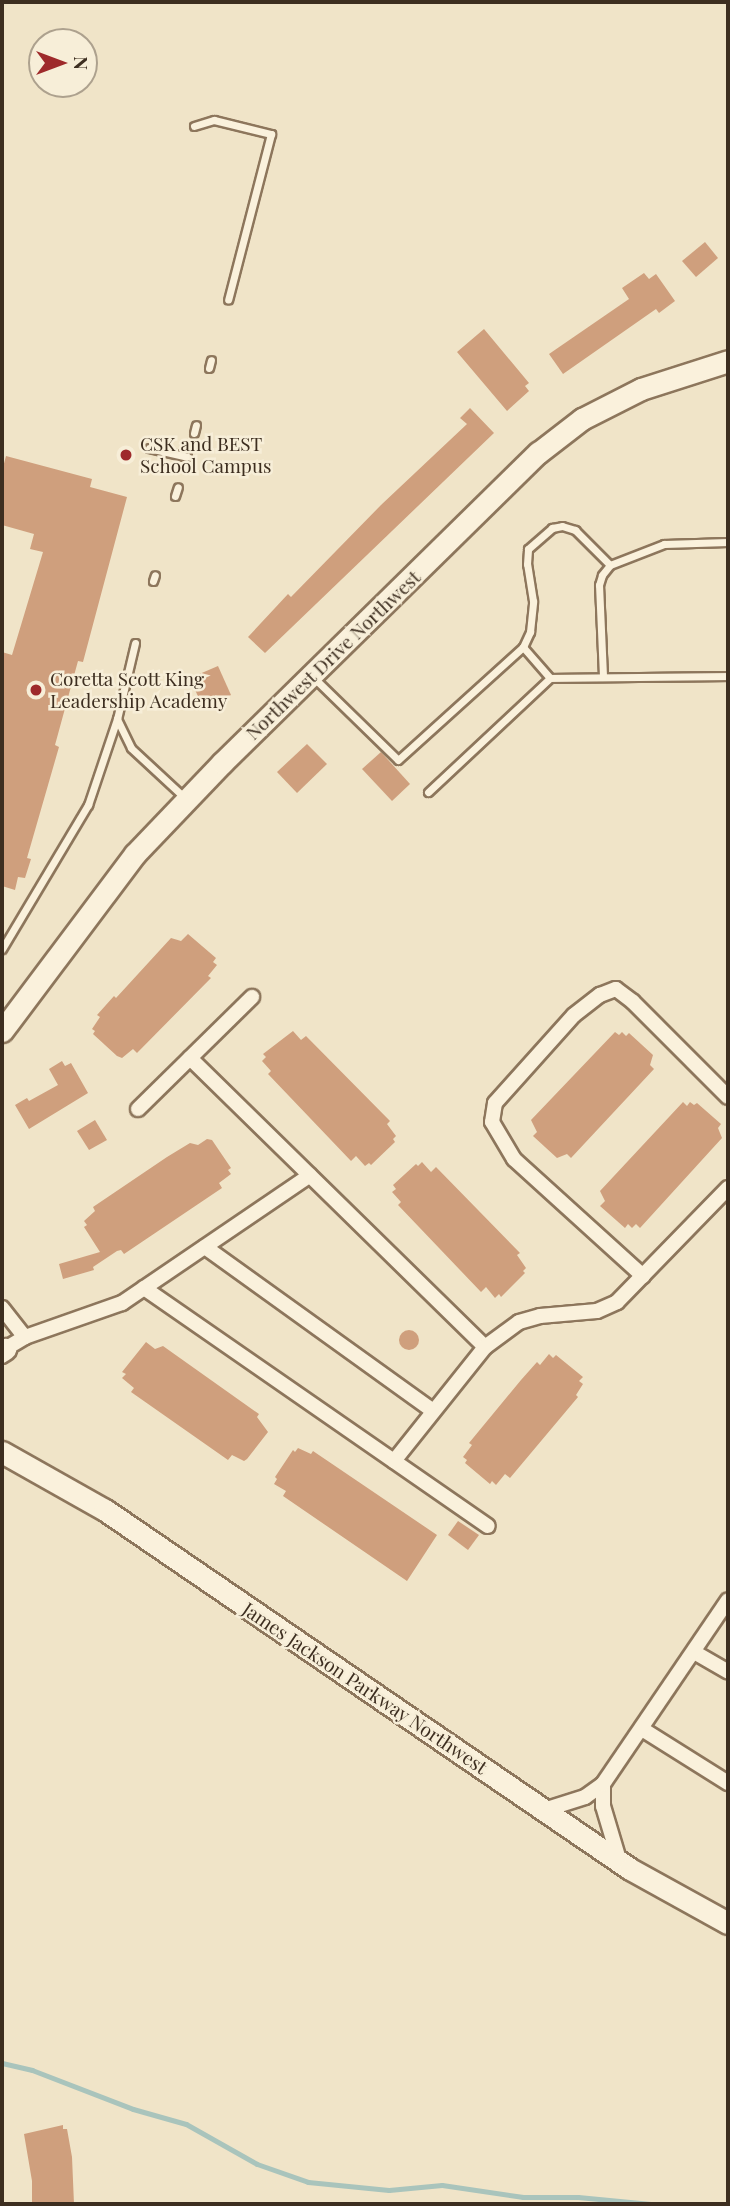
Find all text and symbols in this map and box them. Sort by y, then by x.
north arrow [28,28,98,98]
text: N [69,56,95,70]
place label: CSK and BEST School Campus [140,433,271,477]
marker: CSK and BEST School Campus [118,447,134,463]
street label: Northwest Drive Northwest [241,566,425,744]
place label: Coretta Scott King Leadership Academy [50,668,228,712]
marker: Coretta Scott King Leadership Academy [28,682,44,698]
street label: James Jackson Parkway Northwest [238,1597,492,1779]

